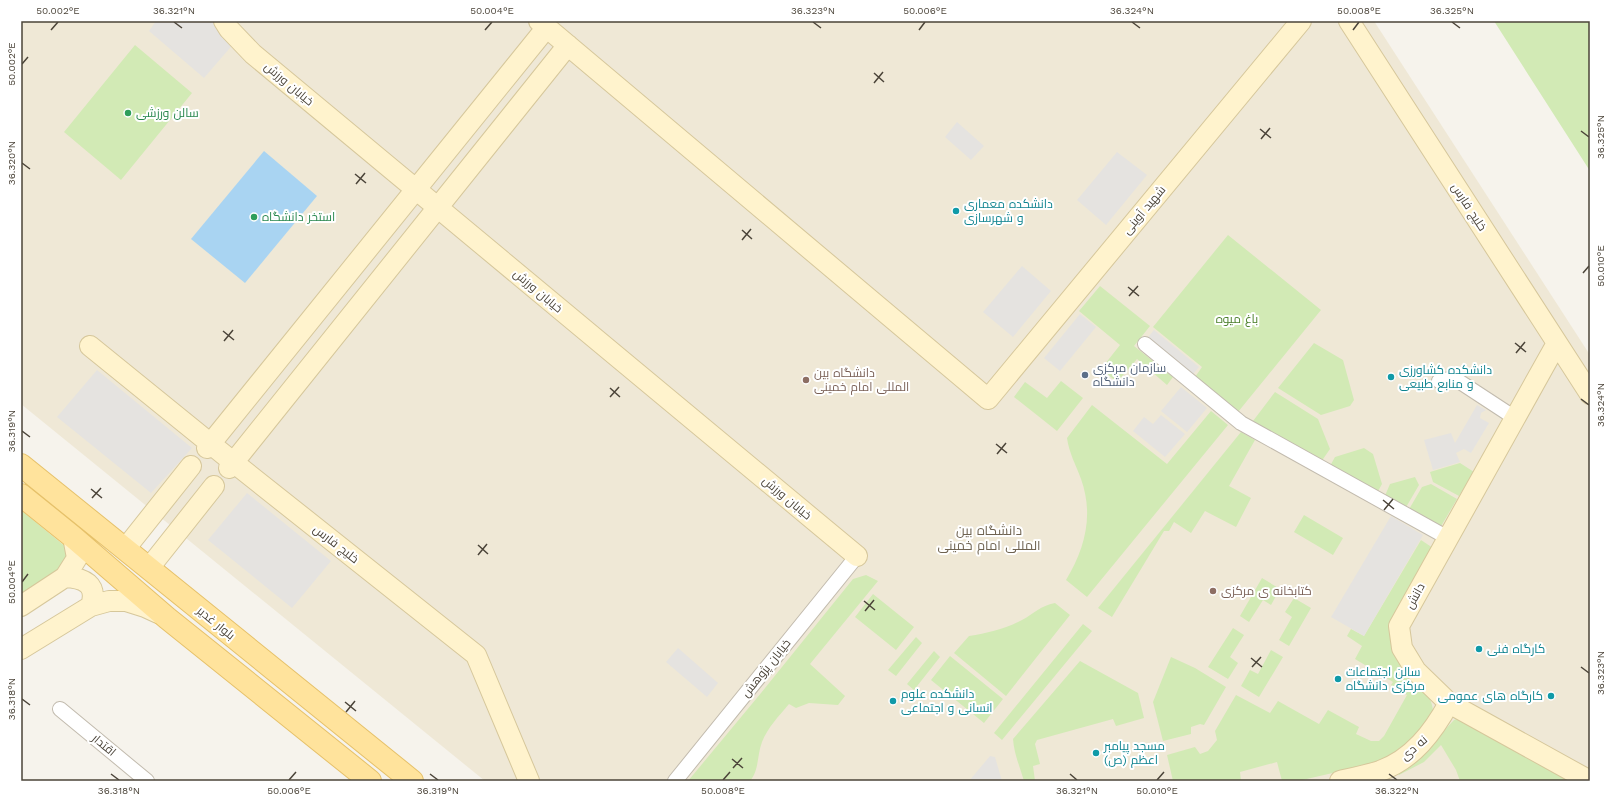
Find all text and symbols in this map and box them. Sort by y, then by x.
text: 50.002°E [36,5,80,16]
text: 36.321°N [153,5,195,16]
text: 50.004°E [470,5,514,16]
text: 36.323°N [791,5,835,16]
text: 50.006°E [903,5,947,16]
text: 36.324°N [1110,5,1154,16]
text: 50.008°E [1337,5,1381,16]
text: 36.325°N [1430,5,1474,16]
text: 50.002°E [6,42,17,86]
street label: خیابان ورزش [262,59,316,109]
place label: سالن ورزشی [136,106,199,120]
marker: سالن ورزشی [123,108,133,118]
text: 36.325°N [1595,115,1606,159]
text: 36.320°N [6,141,17,185]
street label: خلیج فارس [1448,181,1490,234]
street label: شهید آوینی [1120,183,1168,237]
place label: دانشکده معماری و شهرسازی [964,197,1053,225]
marker: دانشکده معماری و شهرسازی [951,206,961,216]
place label: استخر دانشگاه [262,210,335,224]
marker: استخر دانشگاه [249,212,259,222]
text: 50.010°E [1595,245,1606,287]
street label: خیابان ورزش [511,266,565,316]
park label: باغ میوه [1216,312,1258,327]
place label: سازمان مرکزی دانشگاه [1093,361,1166,389]
place label: دانشکده کشاورزی و منابع طبیعی [1399,363,1492,392]
place label: دانشگاه بین المللی امام خمینی [814,366,909,395]
marker: سازمان مرکزی دانشگاه [1080,370,1090,380]
marker: دانشکده کشاورزی و منابع طبیعی [1386,372,1396,382]
marker: دانشگاه بین المللی امام خمینی [801,375,811,385]
text: 36.324°N [1595,383,1606,427]
text: 36.319°N [6,410,17,452]
street label: خیابان ورزش [760,473,814,523]
street label: خلیج فارس [310,522,362,567]
district label: دانشگاه بین المللی امام خمینی [937,523,1041,555]
text: 50.004°E [6,560,17,604]
street label: دانش [1402,581,1428,611]
place label: کتابخانه ی مرکزی [1221,584,1312,598]
marker: کتابخانه ی مرکزی [1208,586,1218,596]
street label: بلوار غدیر [193,603,238,642]
street label: خیابان پژوهش [738,636,795,701]
place label: کارگاه فنی [1487,642,1545,656]
marker: کارگاه فنی [1474,644,1484,654]
text: 36.323°N [1595,651,1606,695]
place label: سالن اجتماعات مرکزی دانشگاه [1346,665,1425,693]
marker: سالن اجتماعات مرکزی دانشگاه [1333,674,1343,684]
text: 36.318°N [6,678,17,720]
place label: دانشکده علوم انسانی و اجتماعی [901,687,993,715]
place label: کارگاه های عمومی [1438,689,1543,703]
marker: کارگاه های عمومی [1546,691,1556,701]
marker: دانشکده علوم انسانی و اجتماعی [888,696,898,706]
street label: اقتدار [88,730,119,759]
street label: نه دی [1398,733,1430,763]
place label: مسجد پیامبر اعظم (ص) [1103,739,1165,768]
marker: مسجد پیامبر اعظم (ص) [1091,748,1101,758]
text: 36.318°N [98,785,140,796]
text: 50.006°E [267,785,311,796]
text: 36.319°N [417,785,459,796]
text: 50.008°E [701,785,745,796]
text: 36.321°N [1056,785,1098,796]
text: 50.010°E [1136,785,1178,796]
text: 36.322°N [1375,785,1419,796]

